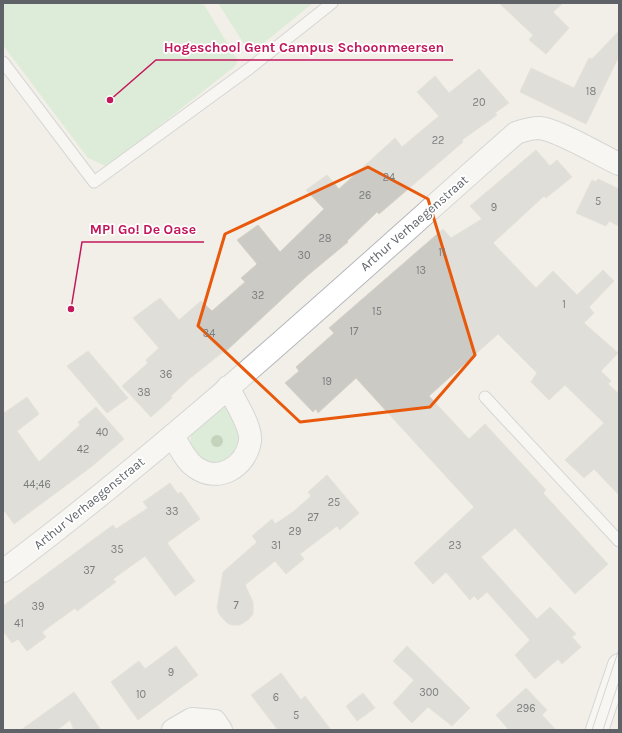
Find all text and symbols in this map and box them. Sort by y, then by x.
callout: Hogeschool Gent Campus Schoonmeersen [156,34,453,60]
text: Hogeschool Gent Campus Schoonmeersen [164,39,444,56]
house number: 18 [586,85,596,98]
house number: 20 [473,96,485,109]
house number: 22 [432,134,444,147]
house number: 24 [383,171,395,184]
street label: Arthur Verhaegenstraat [357,172,471,274]
house number: 26 [359,189,371,202]
house number: 5 [595,195,601,208]
house number: 9 [491,201,497,214]
callout: MPI Go! De Oase [82,216,204,242]
text: MPI Go! De Oase [90,221,196,238]
house number: 28 [318,232,332,245]
house number: 11 [438,246,446,259]
house number: 30 [297,249,311,262]
house number: 13 [416,264,426,277]
house number: 32 [252,289,264,302]
house number: 1 [562,298,566,311]
house number: 15 [372,305,382,318]
house number: 17 [350,325,358,338]
house number: 34 [203,327,215,340]
house number: 36 [160,368,172,381]
house number: 19 [322,375,332,388]
house number: 38 [137,386,151,399]
house number: 40 [96,426,108,439]
house number: 42 [77,443,89,456]
street label: Arthur Verhaegenstraat [31,454,147,552]
house number: 44;46 [23,478,51,491]
house number: 25 [328,496,340,509]
house number: 33 [166,505,179,518]
house number: 27 [307,511,319,524]
house number: 29 [289,525,301,538]
house number: 31 [271,539,281,552]
house number: 23 [449,539,461,552]
house number: 35 [111,543,123,556]
house number: 37 [83,564,95,577]
house number: 7 [233,599,239,612]
house number: 39 [32,600,44,613]
house number: 41 [14,617,24,630]
house number: 9 [168,666,174,679]
house number: 300 [419,686,439,699]
house number: 10 [136,688,146,701]
house number: 6 [273,691,279,704]
house number: 296 [516,702,536,715]
house number: 5 [293,709,299,722]

